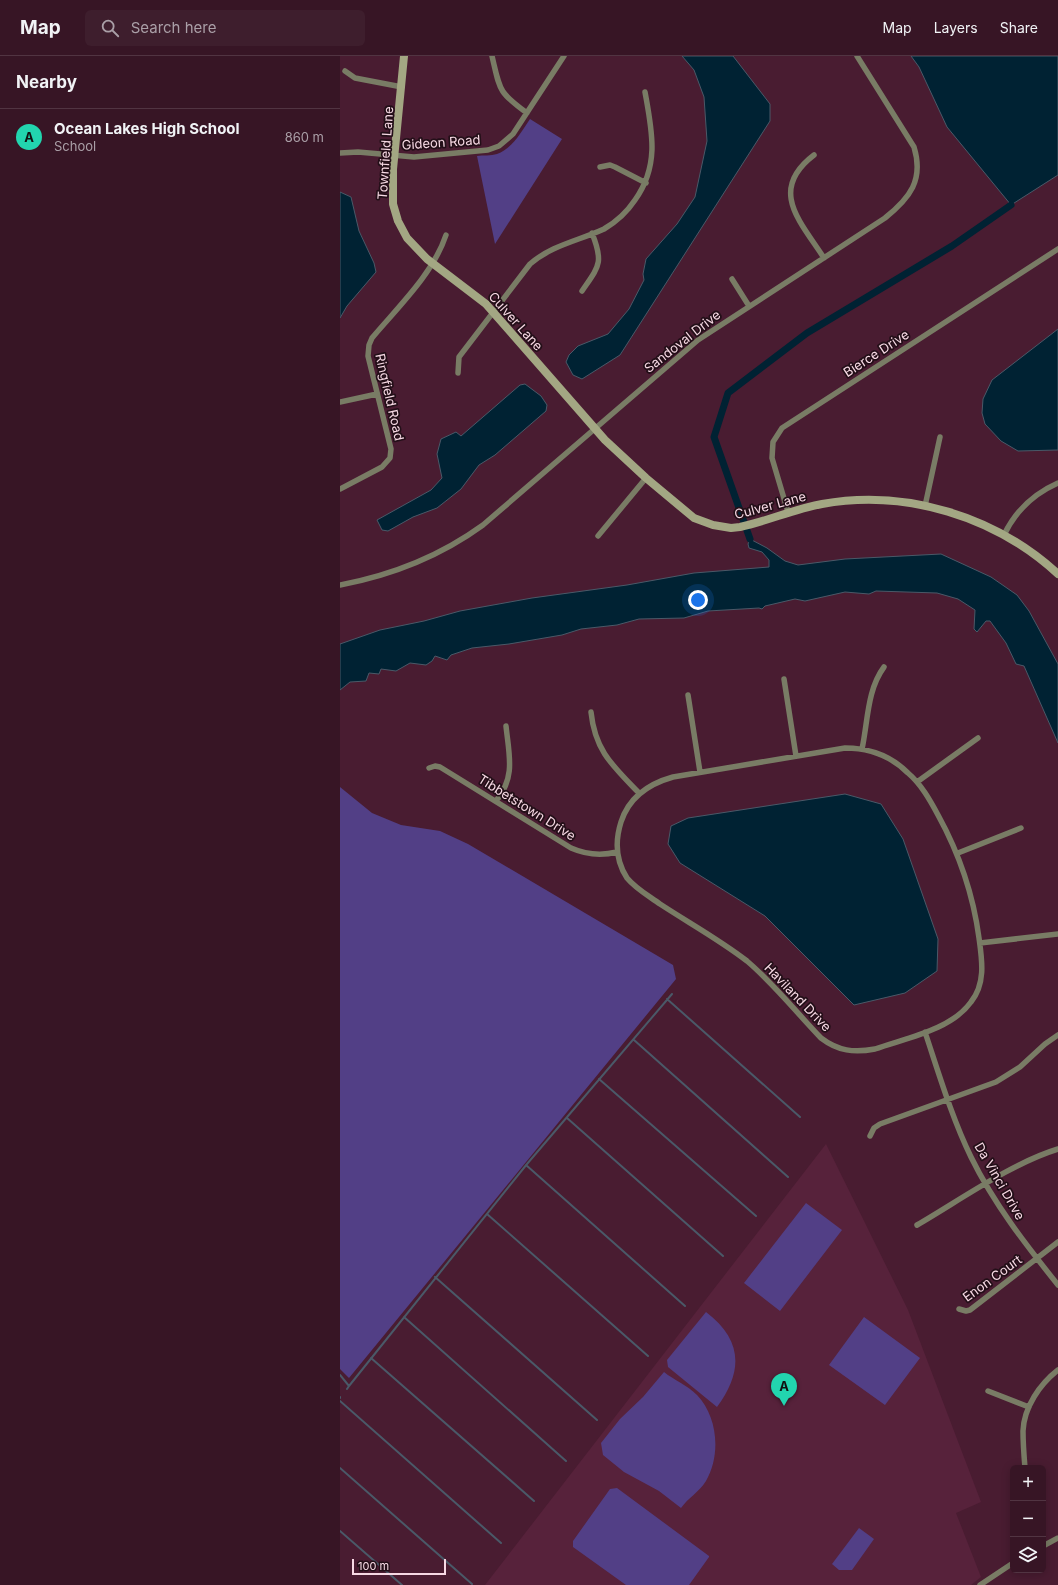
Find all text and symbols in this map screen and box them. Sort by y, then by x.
search box [85,10,365,46]
text: Map [20,16,61,39]
icon: search [99,17,121,39]
text: Search here [131,18,216,37]
text: Map [883,19,912,36]
text: Layers [934,19,978,36]
text: Share [1000,19,1038,36]
text: Nearby [16,72,77,92]
street label: Townfield Lane [374,106,396,200]
text: Ocean Lakes High School [54,119,240,138]
text: A [24,129,34,145]
text: 860 m [285,129,324,145]
street label: Gideon Road [401,131,481,153]
text: School [54,138,96,154]
street label: Culver Lane [485,288,547,354]
street label: Sandoval Drive [641,306,723,376]
street label: Bierce Drive [840,326,912,380]
street label: Ringfield Road [372,352,408,442]
street label: Culver Lane [732,488,808,522]
your location [688,590,708,610]
street label: Tibbetstown Drive [475,771,579,843]
street label: Haviland Drive [761,959,835,1035]
street label: Da Vinci Drive [971,1139,1029,1223]
street label: Enon Court [959,1251,1025,1305]
pin: A [771,1373,797,1406]
map controls [1010,1465,1046,1573]
button: + [1010,1465,1046,1501]
button: − [1010,1501,1046,1537]
button: layers [1010,1537,1046,1573]
scale bar [352,1557,446,1576]
text: 100 m [358,1559,389,1573]

